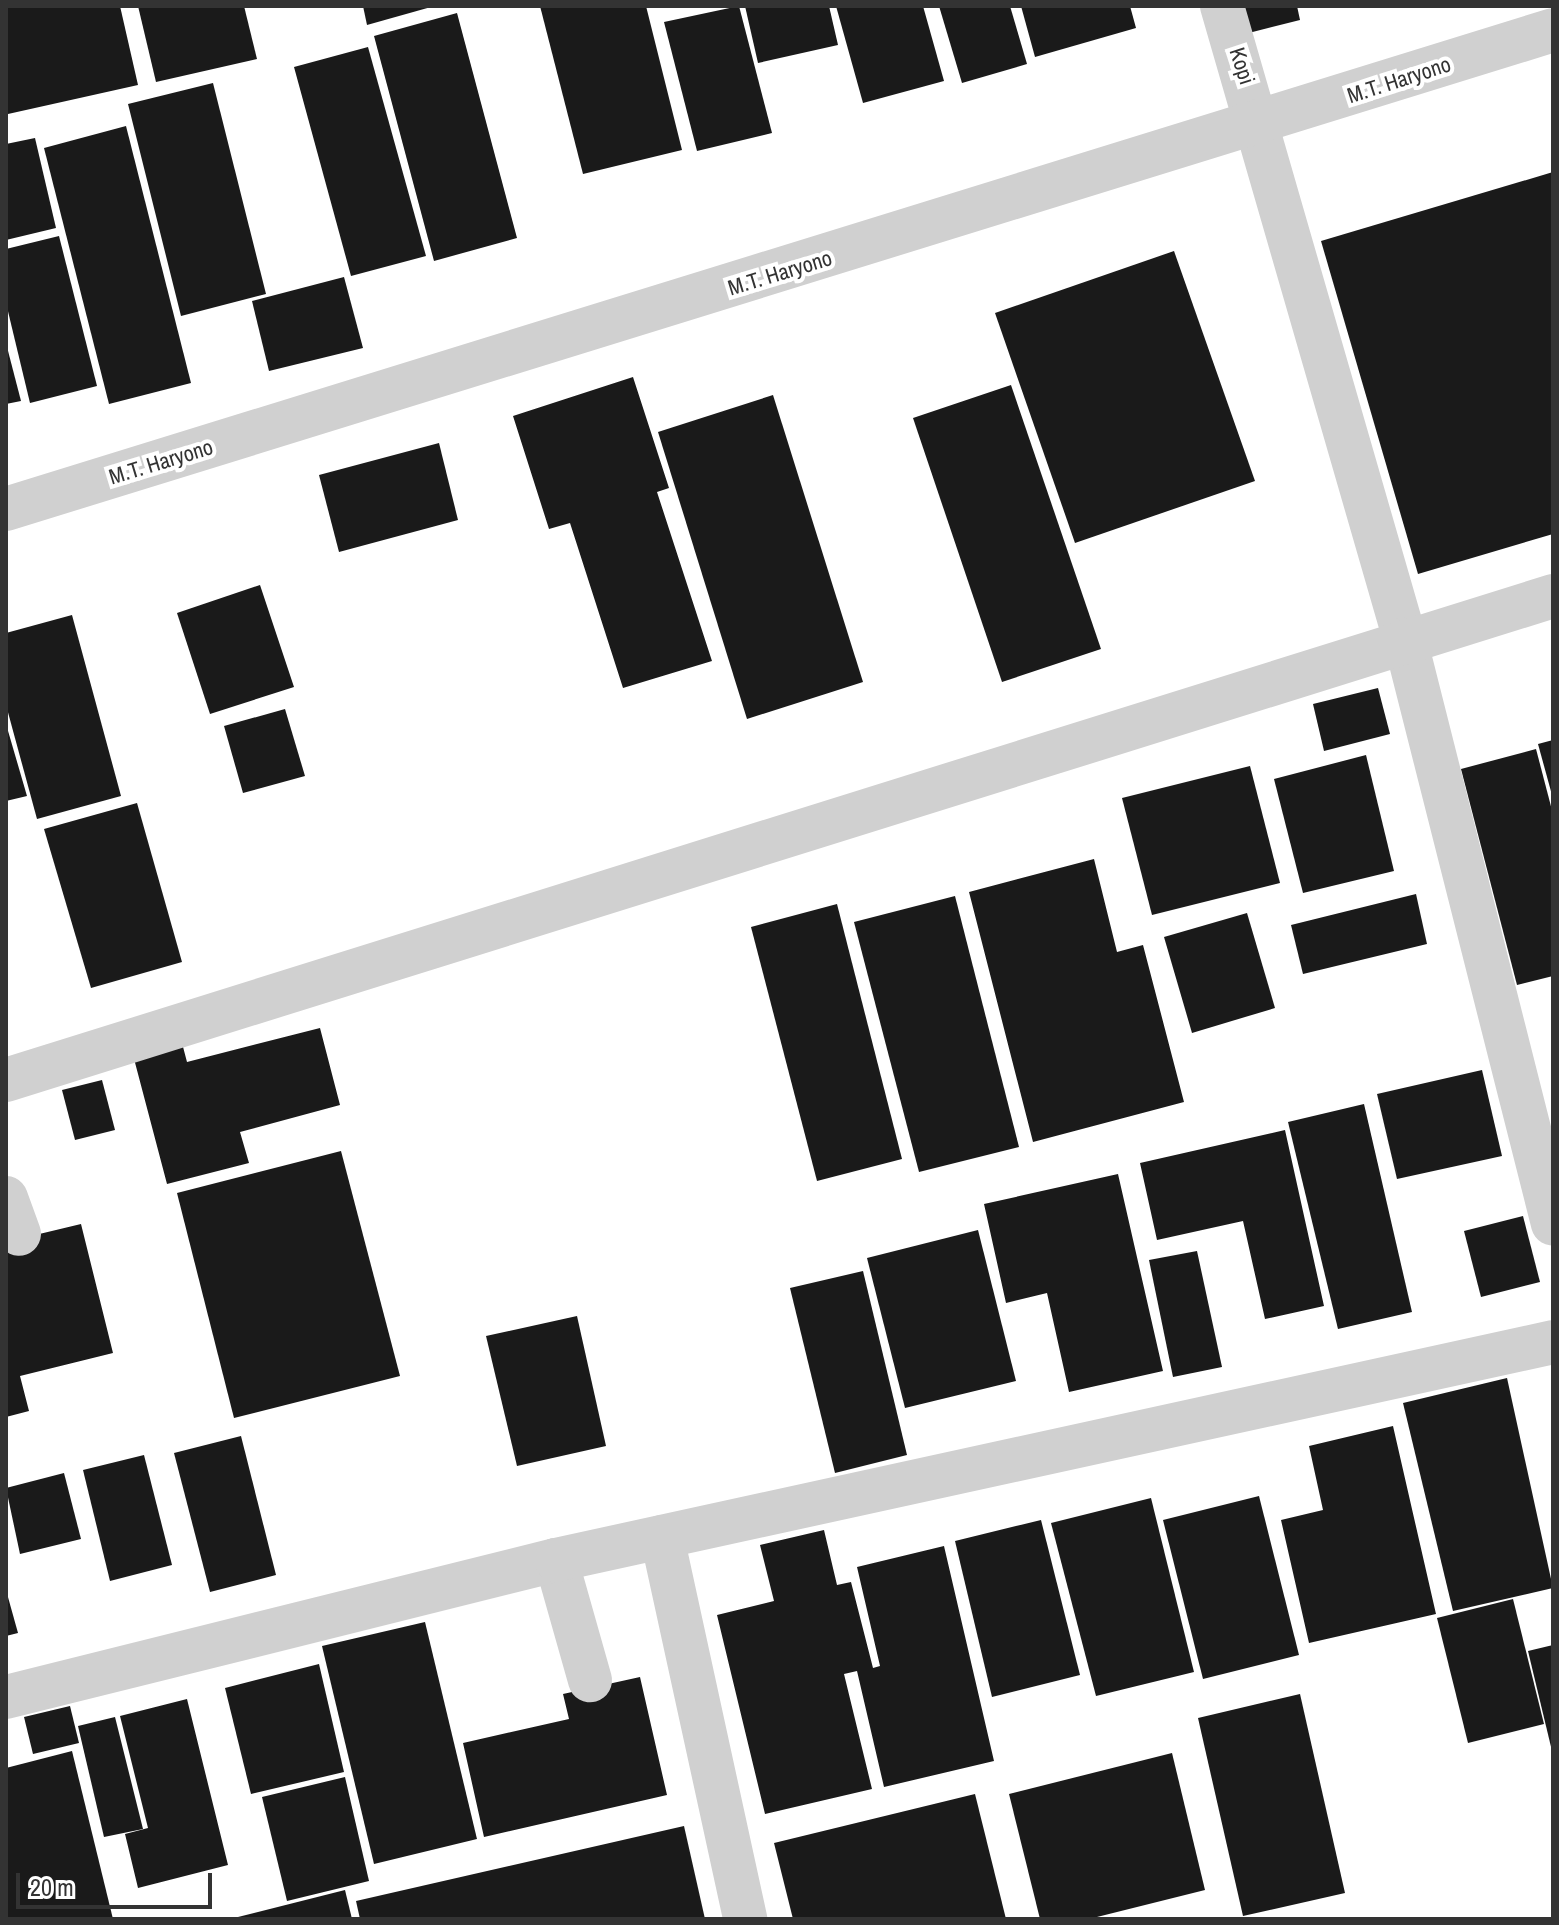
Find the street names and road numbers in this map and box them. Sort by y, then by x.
street label: Kopi [1224,44,1260,88]
street label: M.T. Haryono [1344,51,1454,109]
street label: M.T. Haryono [725,245,835,301]
street label: M.T. Haryono [106,434,216,490]

